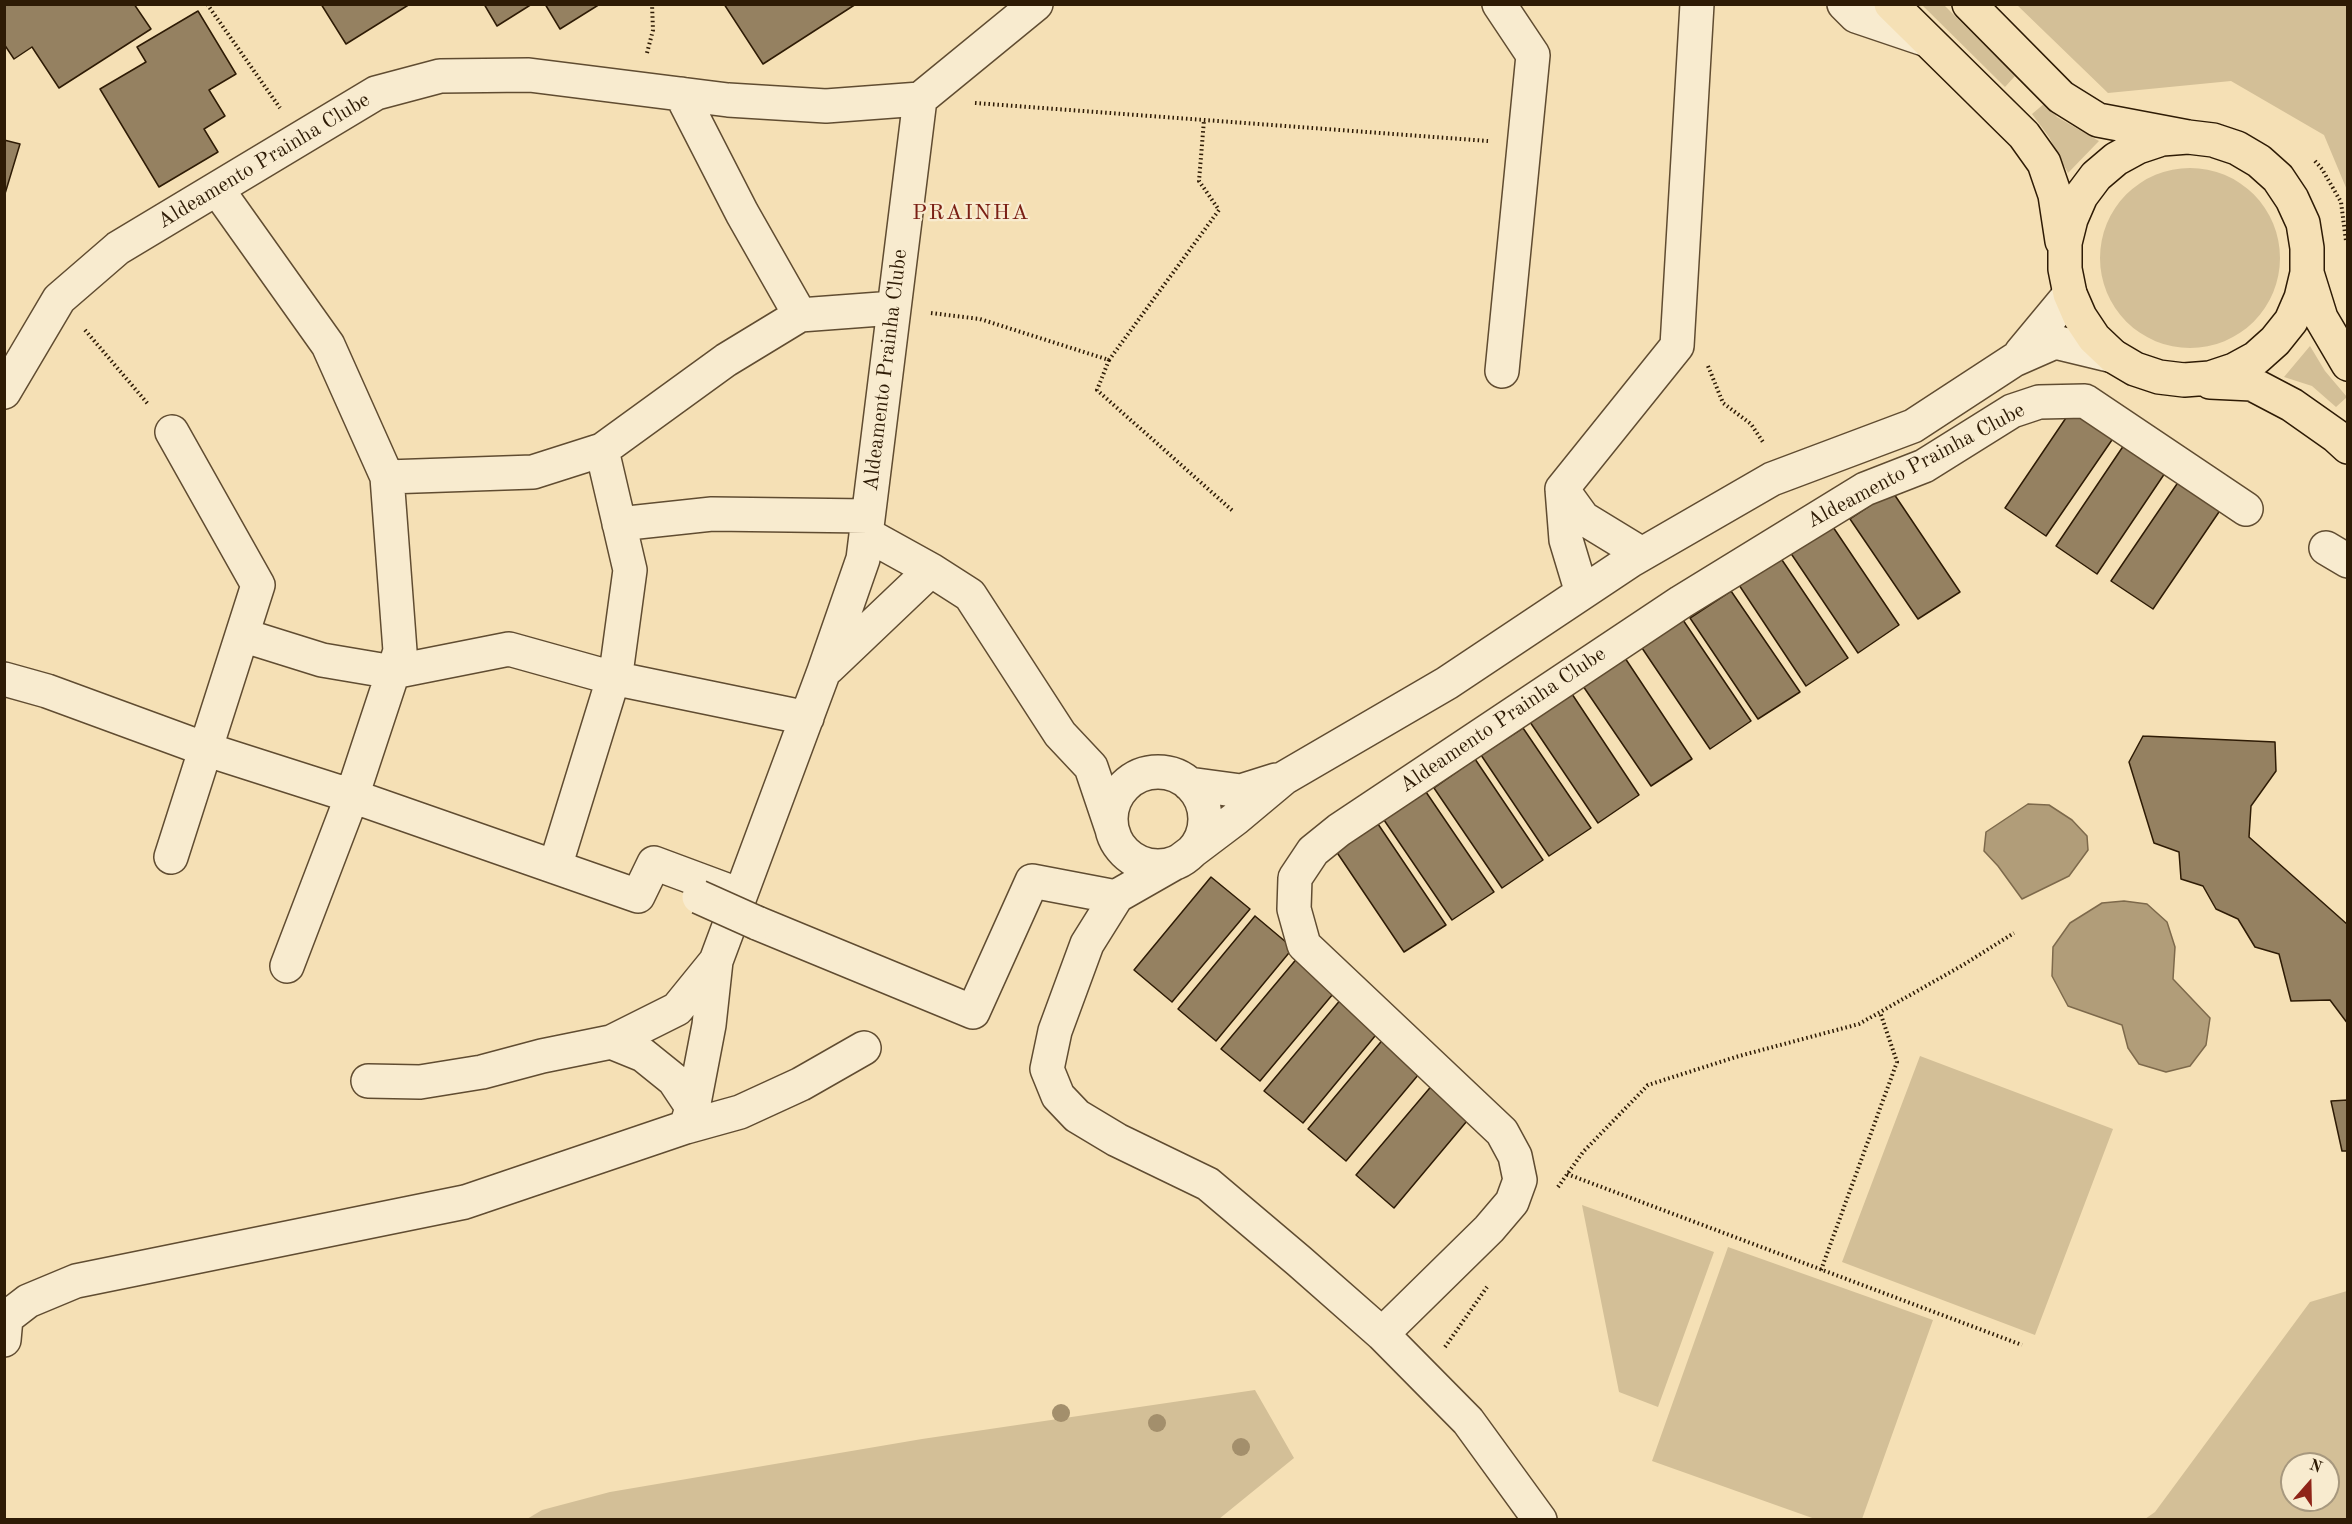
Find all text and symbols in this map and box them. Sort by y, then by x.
street label: Aldeamento Prainha Clube [153,88,375,234]
district label: PRAINHA [912,200,1030,226]
street label: Aldeamento Prainha Clube [859,248,913,492]
street label: Aldeamento Prainha Clube [1803,398,2029,534]
street label: Aldeamento Prainha Clube [1395,642,1611,798]
north arrow [2280,1452,2340,1512]
text: N [2307,1457,2324,1477]

